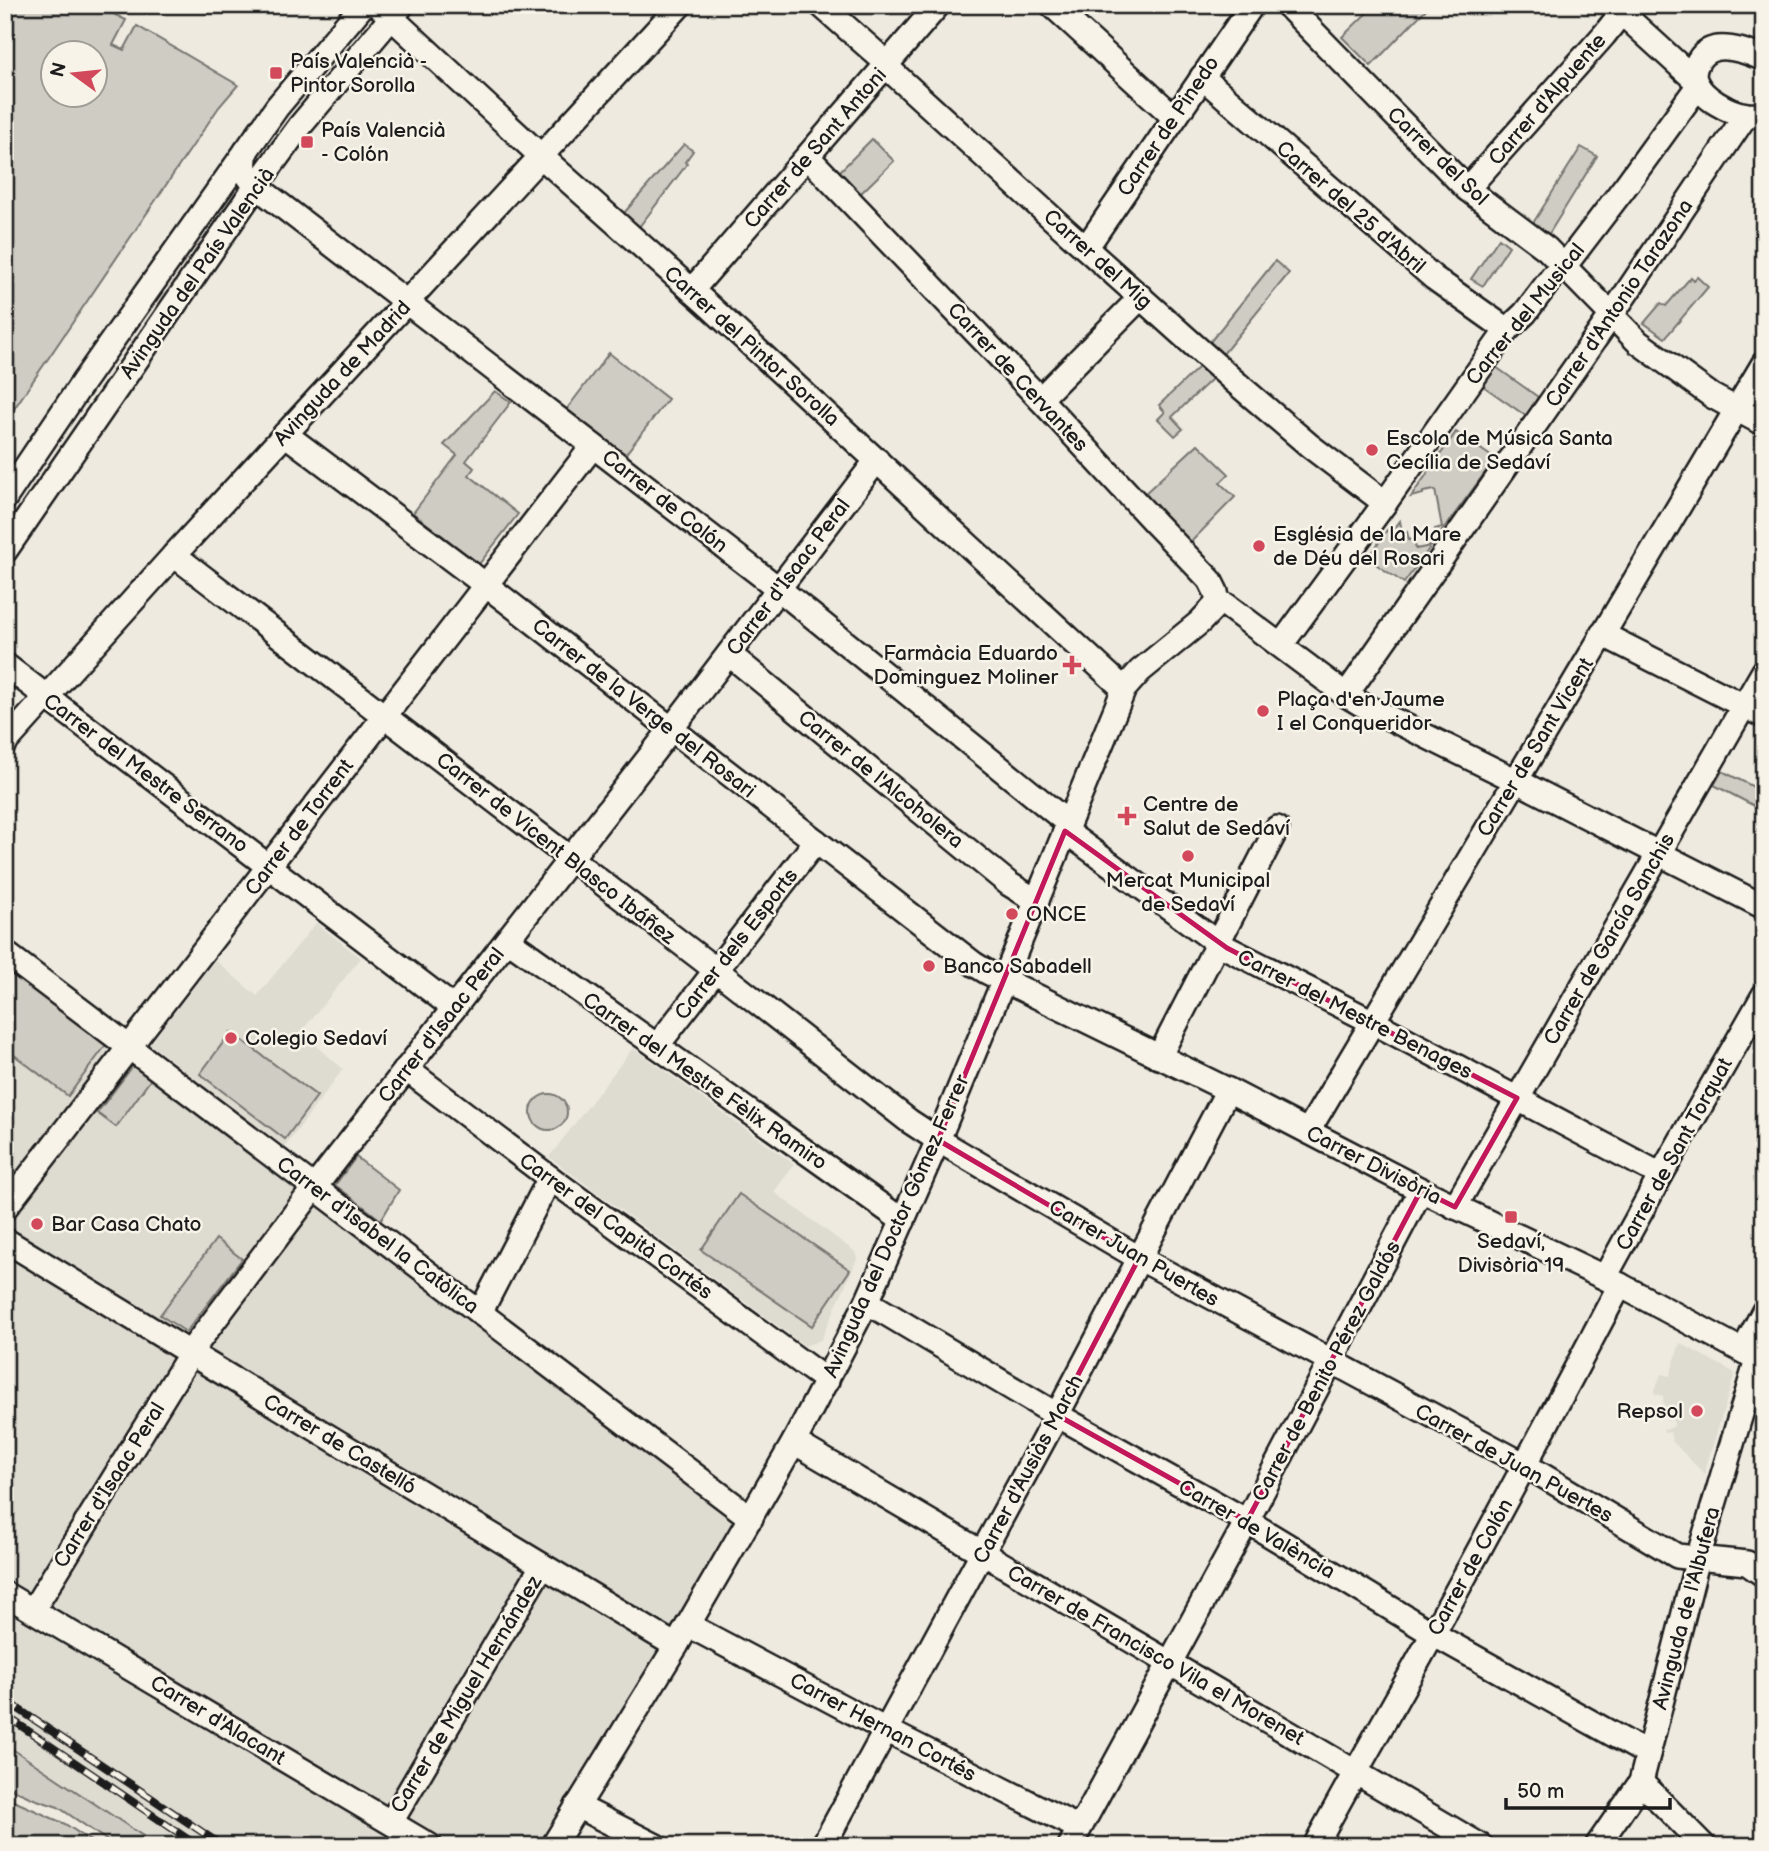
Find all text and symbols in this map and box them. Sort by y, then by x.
street label: Carrer d'Alpuente [1483,28,1611,170]
north arrow [38,38,108,108]
place label: País Valencià - Pintor Sorolla [290,49,427,98]
street label: Carrer de Pinedo [1112,51,1225,201]
text: N [46,60,72,80]
street label: Carrer de Sant Antoni [739,63,892,234]
marker: País Valencià - Pintor Sorolla [268,65,284,81]
street label: Carrer del Sol [1382,102,1493,211]
place label: País Valencià - Colón [321,118,446,167]
marker: País Valencià - Colón [299,134,315,150]
street label: Carrer del 25 d'Abril [1271,136,1430,279]
street label: Avinguda del País Valencià [115,163,280,384]
street label: Carrer d'Antonio Tarazona [1540,194,1698,412]
street label: Carrer del Mig [1038,204,1157,315]
street label: Carrer del Musical [1461,238,1590,390]
street label: Carrer del Pintor Sorolla [659,261,845,432]
street label: Avinguda de Madrid [269,296,416,451]
street label: Carrer de Cervantes [942,298,1093,457]
place label: Escola de Música Santa Cecília de Sedaví [1386,426,1613,475]
marker: Escola de Música Santa Cecília de Sedaví [1364,442,1380,458]
street label: Carrer de Colón [597,445,733,558]
street label: Carrer d'Isaac Peral [721,494,856,661]
place label: Església de la Mare de Déu del Rosari [1273,522,1461,571]
marker: Església de la Mare de Déu del Rosari [1251,538,1267,554]
street label: Carrer de la Verge del Rosari [527,613,760,803]
place label: Farmàcia Eduardo Dominguez Moliner [873,641,1058,690]
street label: Carrer de Sant Vicent [1472,653,1599,841]
marker: Farmàcia Eduardo Dominguez Moliner [1064,657,1080,673]
place label: Plaça d'en Jaume I el Conqueridor [1277,687,1445,736]
street label: Carrer del Mestre Serrano [38,688,253,859]
marker: Plaça d'en Jaume I el Conqueridor [1255,703,1271,719]
street label: Carrer de l'Alcoholera [793,705,968,854]
street label: Carrer de Vicent Blasco Ibáñez [431,747,681,950]
street label: Carrer de Torrent [240,754,359,901]
place label: Centre de Salut de Sedaví [1143,792,1291,841]
marker: Centre de Salut de Sedaví [1117,806,1137,826]
street label: Carrer de García Sanchis [1539,829,1680,1049]
marker: Mercat Municipal de Sedaví [1180,848,1196,864]
street label: Carrer dels Esports [670,864,803,1025]
place label: Mercat Municipal de Sedaví [1106,868,1270,917]
place label: ONCE [1026,902,1087,927]
marker: ONCE [1004,906,1020,922]
street label: Carrer d'Isaac Peral [373,943,510,1108]
street label: Carrer del Mestre Benages [1233,944,1476,1085]
place label: Banco Sabadell [943,954,1092,979]
marker: Banco Sabadell [921,958,937,974]
street label: Carrer del Mestre Fèlix Ramiro [578,987,832,1176]
place label: Colegio Sedaví [245,1026,388,1051]
marker: Colegio Sedaví [223,1030,239,1046]
street label: Carrer de Sant Torquat [1611,1053,1738,1255]
street label: Avinguda del Doctor Gómez Ferrer [818,1071,975,1381]
street label: Carrer Divisòria [1302,1121,1445,1210]
street label: Carrer del Capità Cortés [514,1148,717,1305]
street label: Carrer d'Isabel la Catòlica [272,1151,484,1320]
street label: Carrer Juan Puertes [1044,1195,1223,1312]
marker: Sedaví, Divisòria 19 [1503,1209,1519,1225]
place label: Bar Casa Chato [51,1212,202,1237]
marker: Bar Casa Chato [29,1216,45,1232]
place label: Sedaví, Divisòria 19 [1458,1229,1564,1278]
street label: Carrer de Benito Pérez Galdós [1247,1237,1406,1506]
street label: Carrer d'Ausiàs March [968,1371,1089,1568]
street label: Carrer de Castelló [259,1389,421,1500]
street label: Carrer d'Isaac Peral [48,1398,170,1572]
street label: Carrer de Juan Puertes [1411,1399,1617,1528]
place label: Repsol [1616,1399,1683,1424]
marker: Repsol [1689,1403,1705,1419]
street label: Carrer de València [1174,1474,1340,1585]
street label: Carrer de Colón [1423,1494,1518,1640]
street label: Avinguda de l'Albufera [1647,1504,1726,1712]
street label: Carrer de Francisco Vila el Morenet [1003,1560,1309,1751]
street label: Carrer de Miguel Hernández [386,1570,548,1818]
street label: Carrer Hernan Cortés [785,1668,980,1787]
street label: Carrer d'Alacant [146,1670,290,1771]
scale bar [1506,1767,1671,1811]
text: 50 m [1517,1779,1564,1804]

